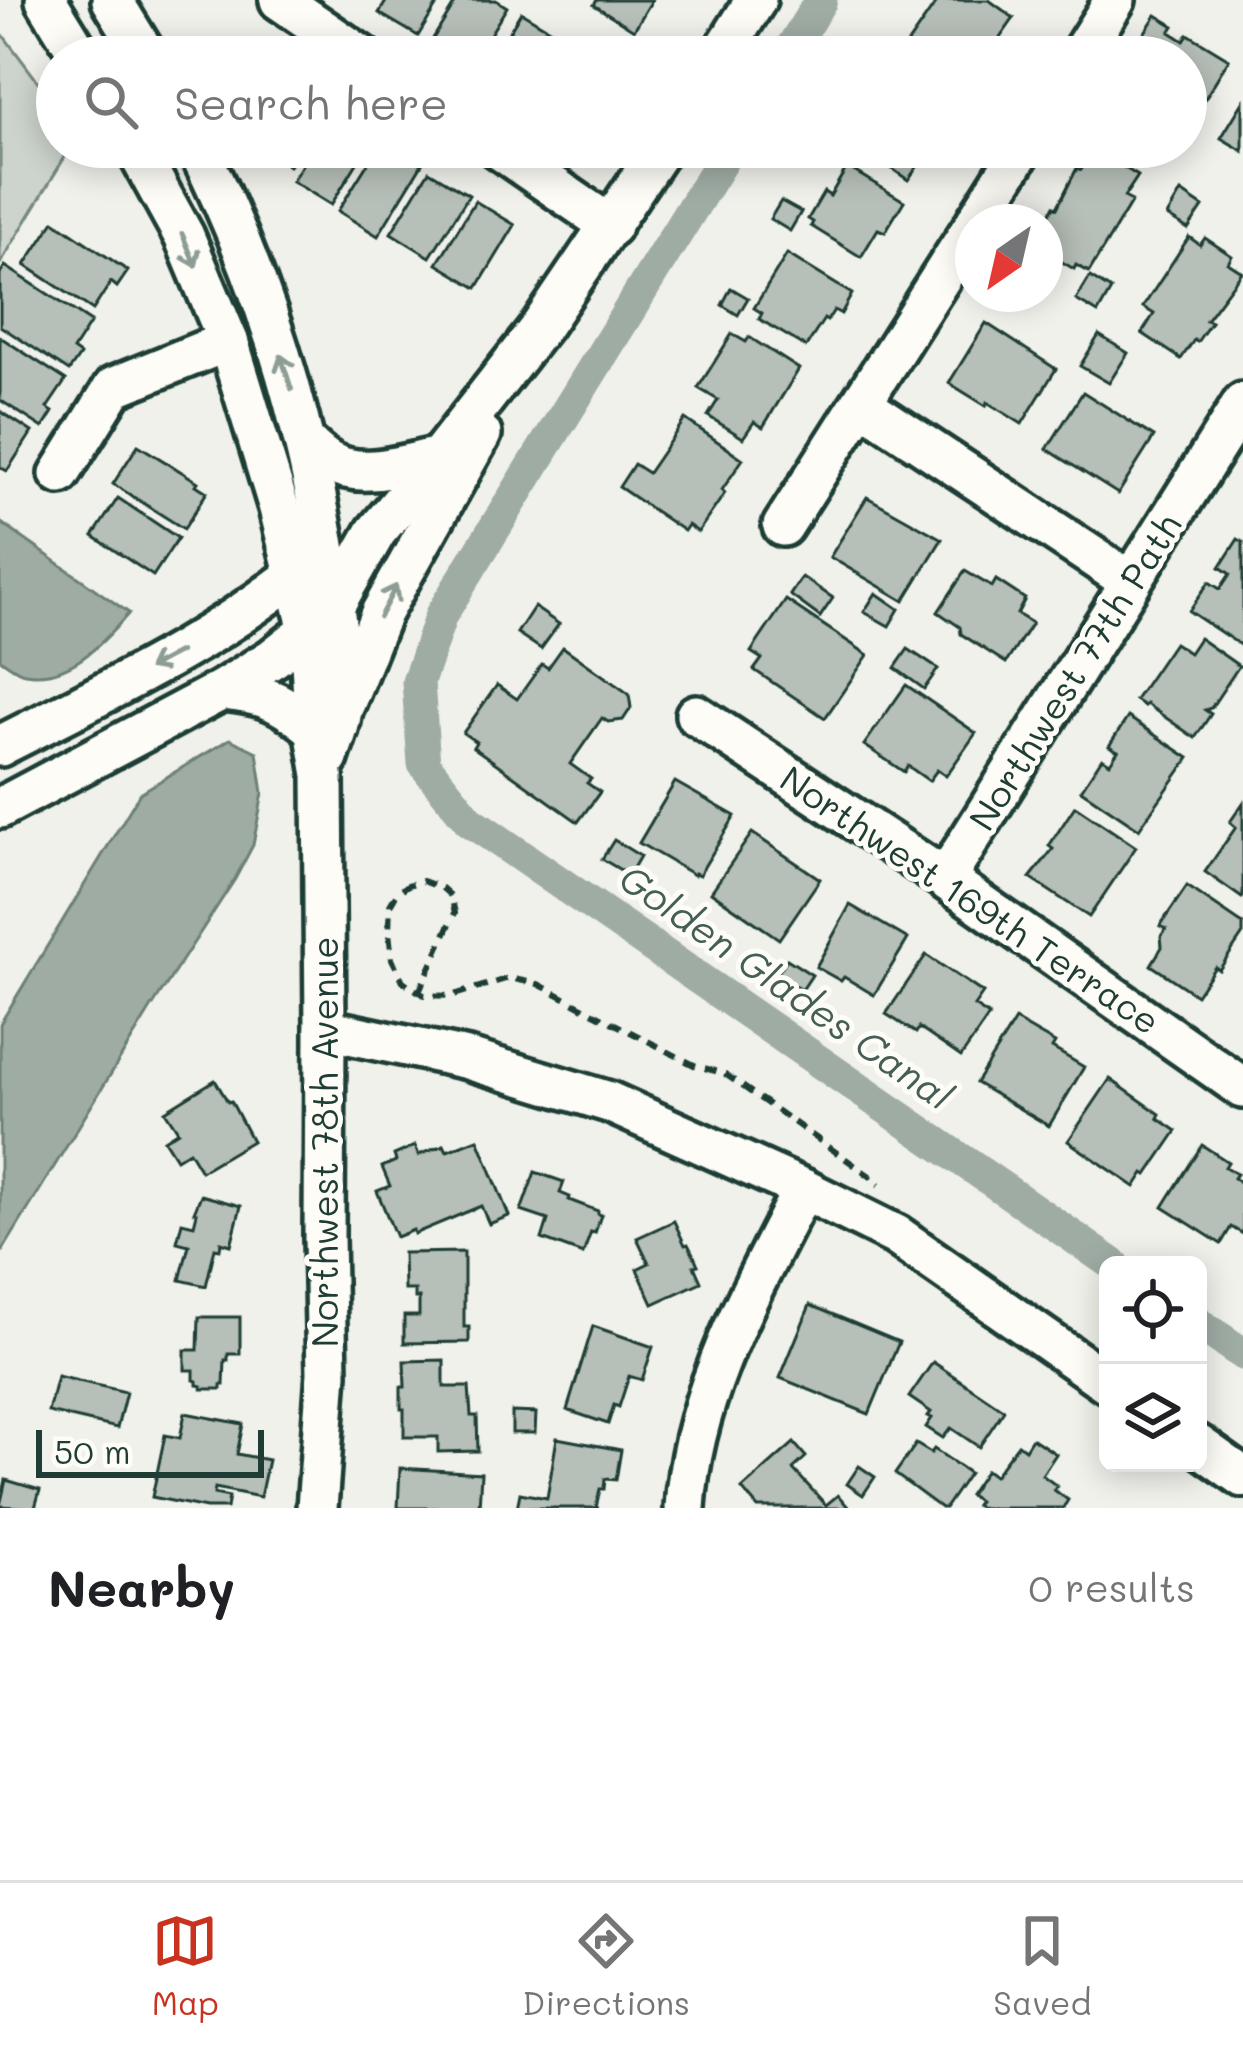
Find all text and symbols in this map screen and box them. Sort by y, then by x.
search box [36,36,1207,168]
icon: search [78,69,144,135]
text: Search here [174,73,448,131]
north arrow [955,204,1063,312]
one-way arrow [180,232,202,268]
one-way arrow [274,354,296,392]
street label: Northwest 77th Path [957,504,1190,839]
one-way arrow [377,585,400,620]
one-way arrow [147,649,182,672]
street label: Northwest 169th Terrace [772,754,1170,1044]
water label: Golden Glades Canal [610,851,964,1120]
street label: Northwest 78th Avenue [300,936,347,1348]
map controls [1099,1256,1207,1472]
button: locate [1099,1256,1207,1364]
button: layers [1099,1364,1207,1472]
scale bar [36,1424,264,1477]
text: 50 m [54,1429,130,1472]
text: Nearby [48,1553,235,1620]
text: 0 results [1029,1561,1195,1612]
tab: Map [152,1908,219,2023]
tab: Directions [522,1908,690,2023]
tab: Saved [993,1908,1091,2023]

